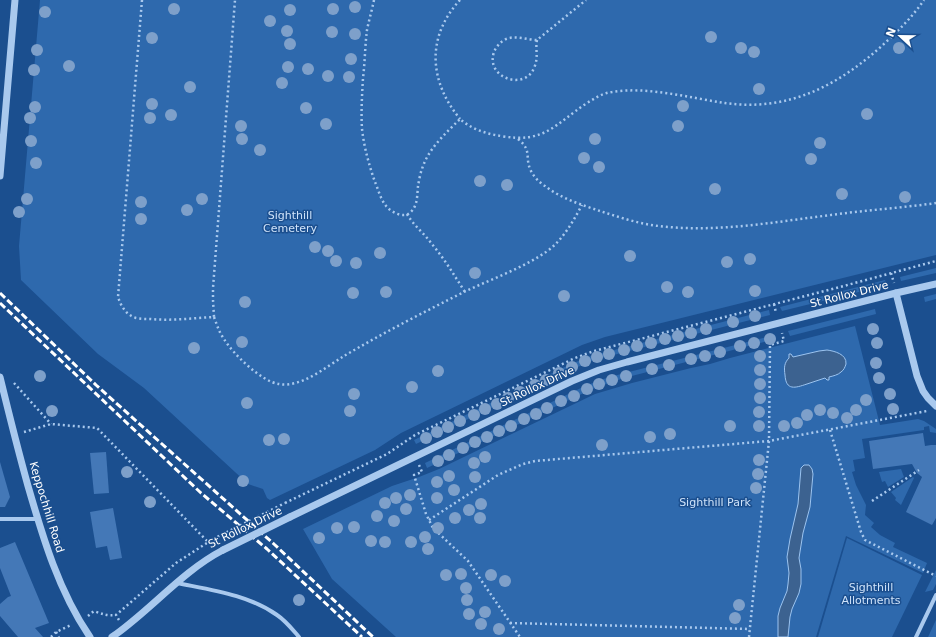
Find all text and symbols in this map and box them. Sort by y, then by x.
north arrow [880,16,920,56]
text: N [883,26,899,39]
park label: Sighthill Cemetery [263,209,318,235]
street label: St Rollox Drive [808,278,890,311]
street label: St Rollox Drive [498,363,577,409]
street label: Keppochhill Road [27,460,67,554]
park label: Sighthill Park [679,496,751,509]
street label: St Rollox Drive [206,504,284,551]
park label: Sighthill Allotments [841,581,901,607]

